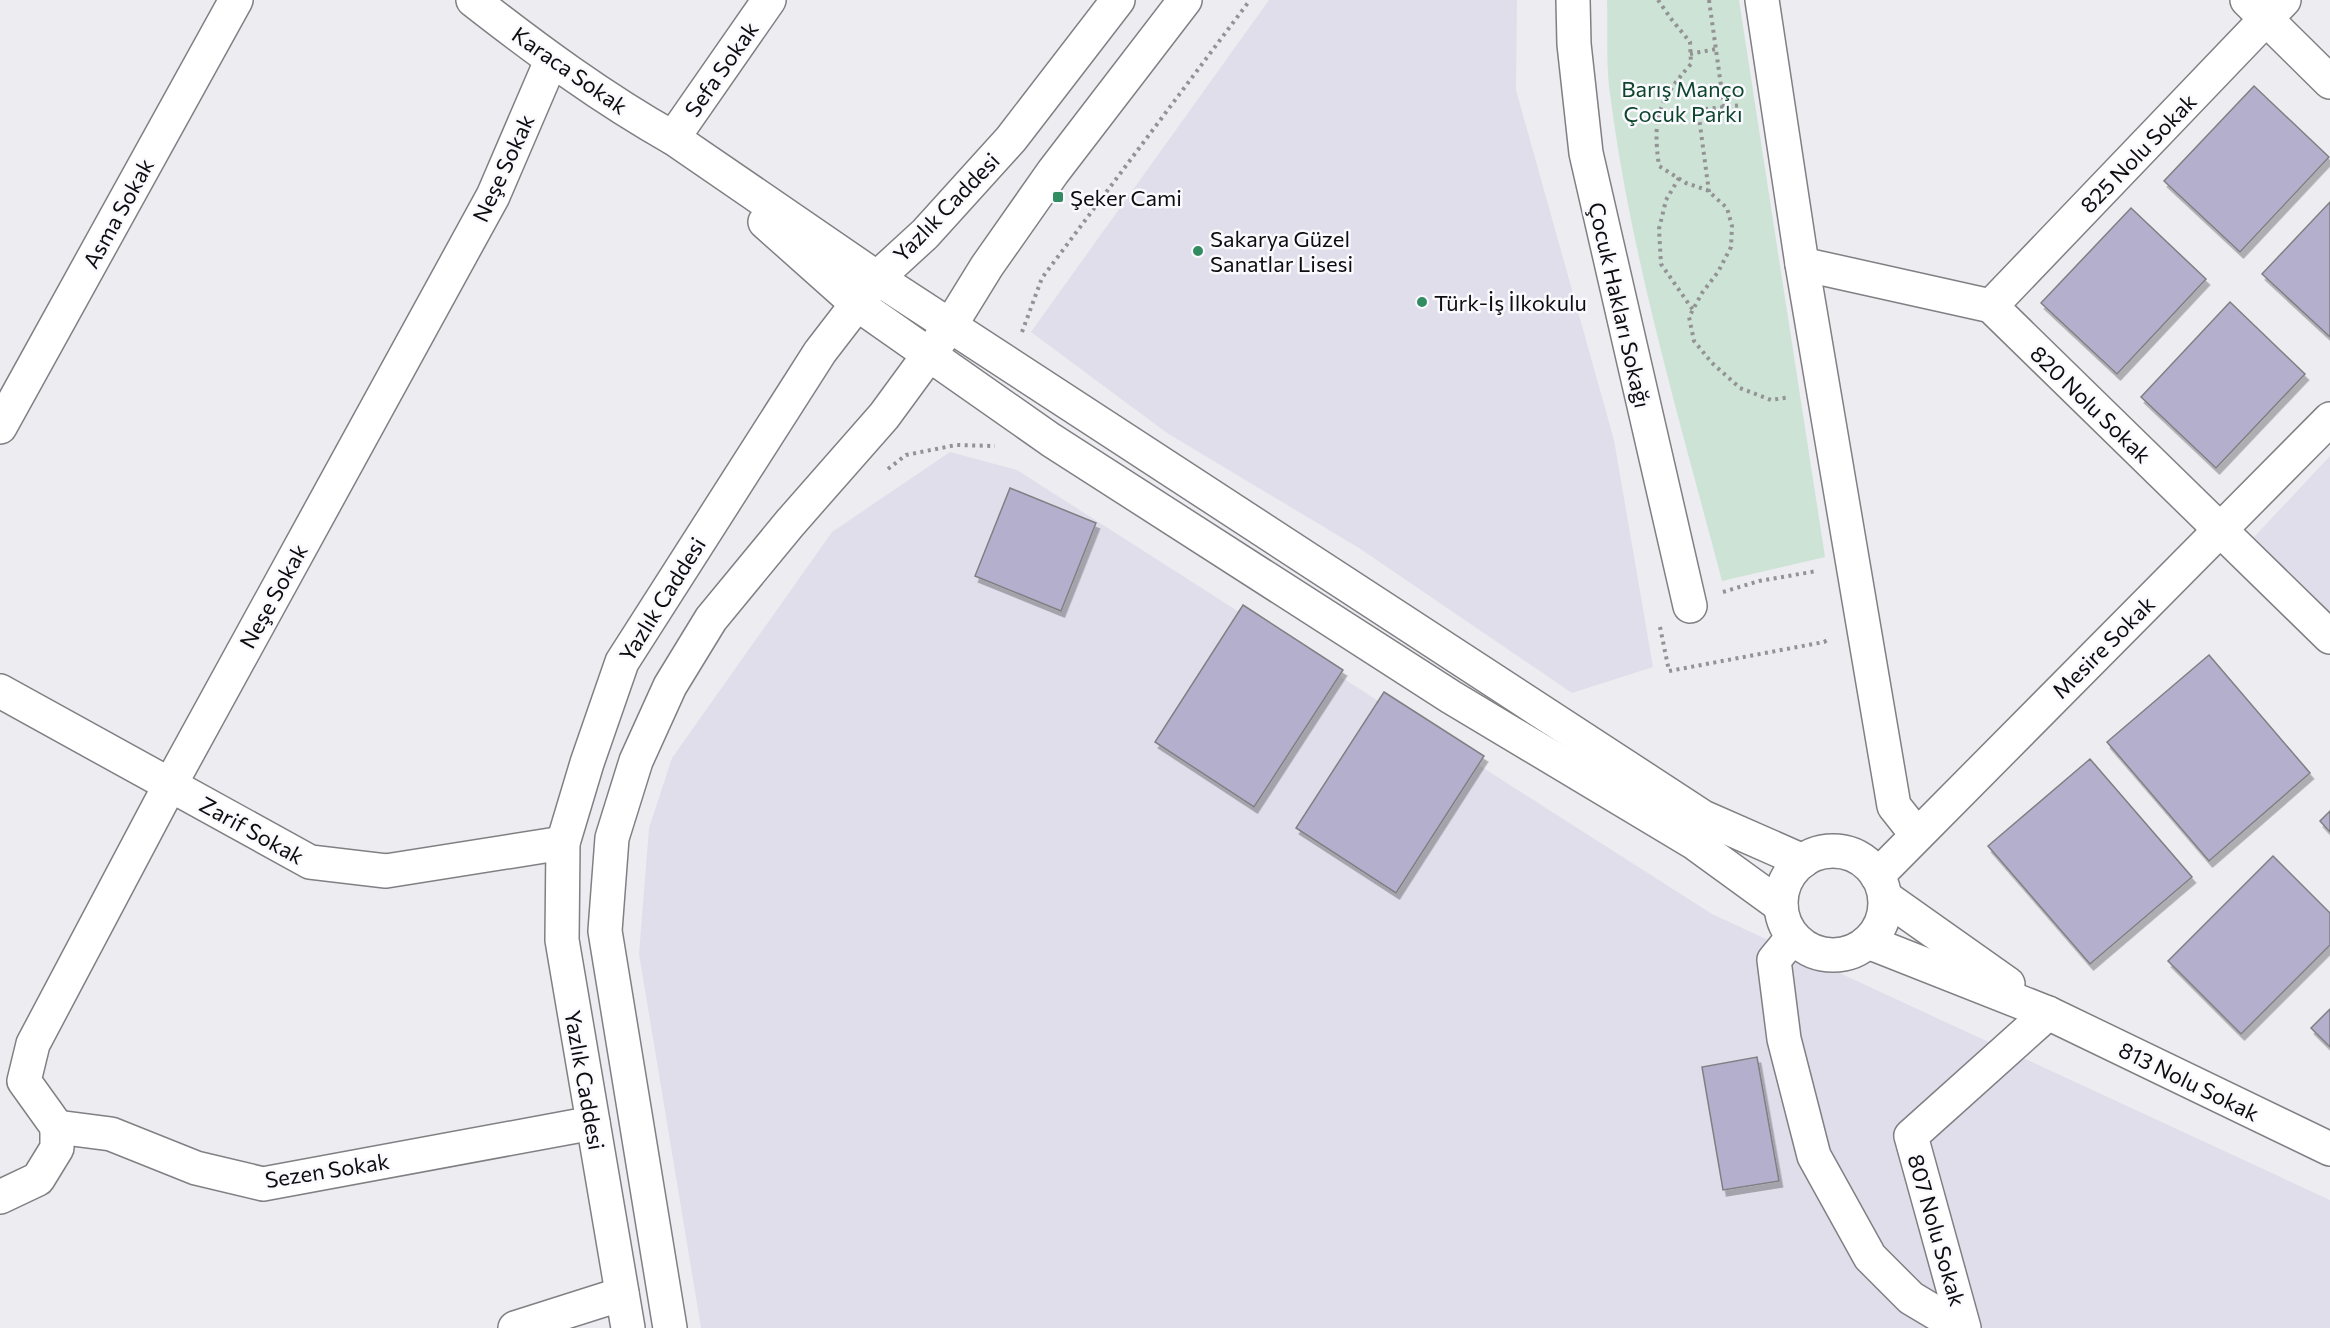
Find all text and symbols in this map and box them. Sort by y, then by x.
street label: Sefa Sokak [678,16,764,122]
street label: Karaca Sokak [507,20,633,120]
park label: Barış Manço Çocuk Parkı [1621,75,1745,127]
street label: 825 Nolu Sokak [2074,88,2202,218]
street label: Neşe Sokak [466,110,540,226]
street label: Yazlık Caddesi [887,147,1005,267]
street label: Asma Sokak [77,153,159,273]
place label: Şeker Cami [1070,184,1182,211]
marker: Şeker Cami [1051,190,1065,204]
street label: Çocuk Hakları Sokağı [1583,200,1657,410]
place label: Sakarya Güzel Sanatlar Lisesi [1210,225,1353,277]
marker: Sakarya Güzel Sanatlar Lisesi [1191,244,1205,258]
place label: Türk-İş İlkokulu [1434,289,1587,316]
marker: Türk-İş İlkokulu [1415,295,1429,309]
street label: 820 Nolu Sokak [2025,340,2157,468]
street label: Yazlık Caddesi [613,532,711,666]
street label: Neşe Sokak [233,539,313,653]
street label: Mesire Sokak [2046,590,2160,704]
street label: Zarif Sokak [195,790,309,870]
street label: Yazlık Caddesi [559,1008,611,1152]
street label: 813 Nolu Sokak [2114,1035,2264,1127]
street label: Sezen Sokak [263,1147,391,1193]
street label: 807 Nolu Sokak [1902,1151,1972,1309]

